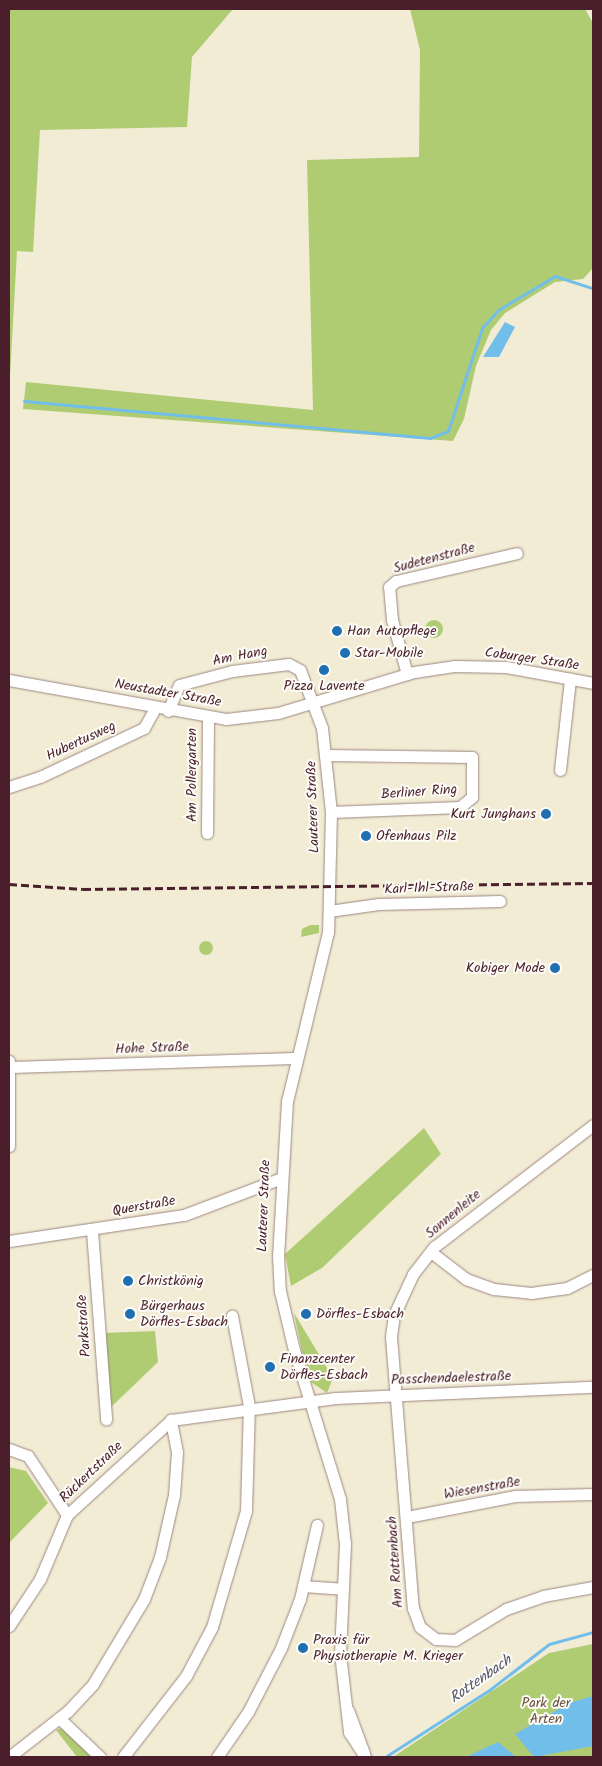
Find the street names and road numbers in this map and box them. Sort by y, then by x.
street label: Sudetenstraße [391,539,477,577]
street label: Am Hang [211,642,269,670]
street label: Coburger Straße [484,644,580,674]
street label: Neustadter Straße [113,675,223,711]
street label: Hubertusweg [44,718,118,764]
street label: Am Pollergarten [184,728,200,822]
street label: Lauterer Straße [303,761,323,853]
street label: Berliner Ring [380,781,458,803]
street label: Karl-Ihl-Straße [384,878,474,898]
street label: Hohe Straße [115,1038,189,1058]
street label: Lauterer Straße [254,1160,274,1252]
street label: Sonnenleite [422,1186,484,1242]
street label: Querstraße [111,1192,177,1220]
street label: Parkstraße [73,1294,95,1358]
street label: Passchendaelestraße [391,1368,511,1388]
street label: Rückertstraße [56,1438,126,1506]
street label: Wiesenstraße [442,1473,522,1503]
street label: Am Rottenbach [383,1516,407,1608]

